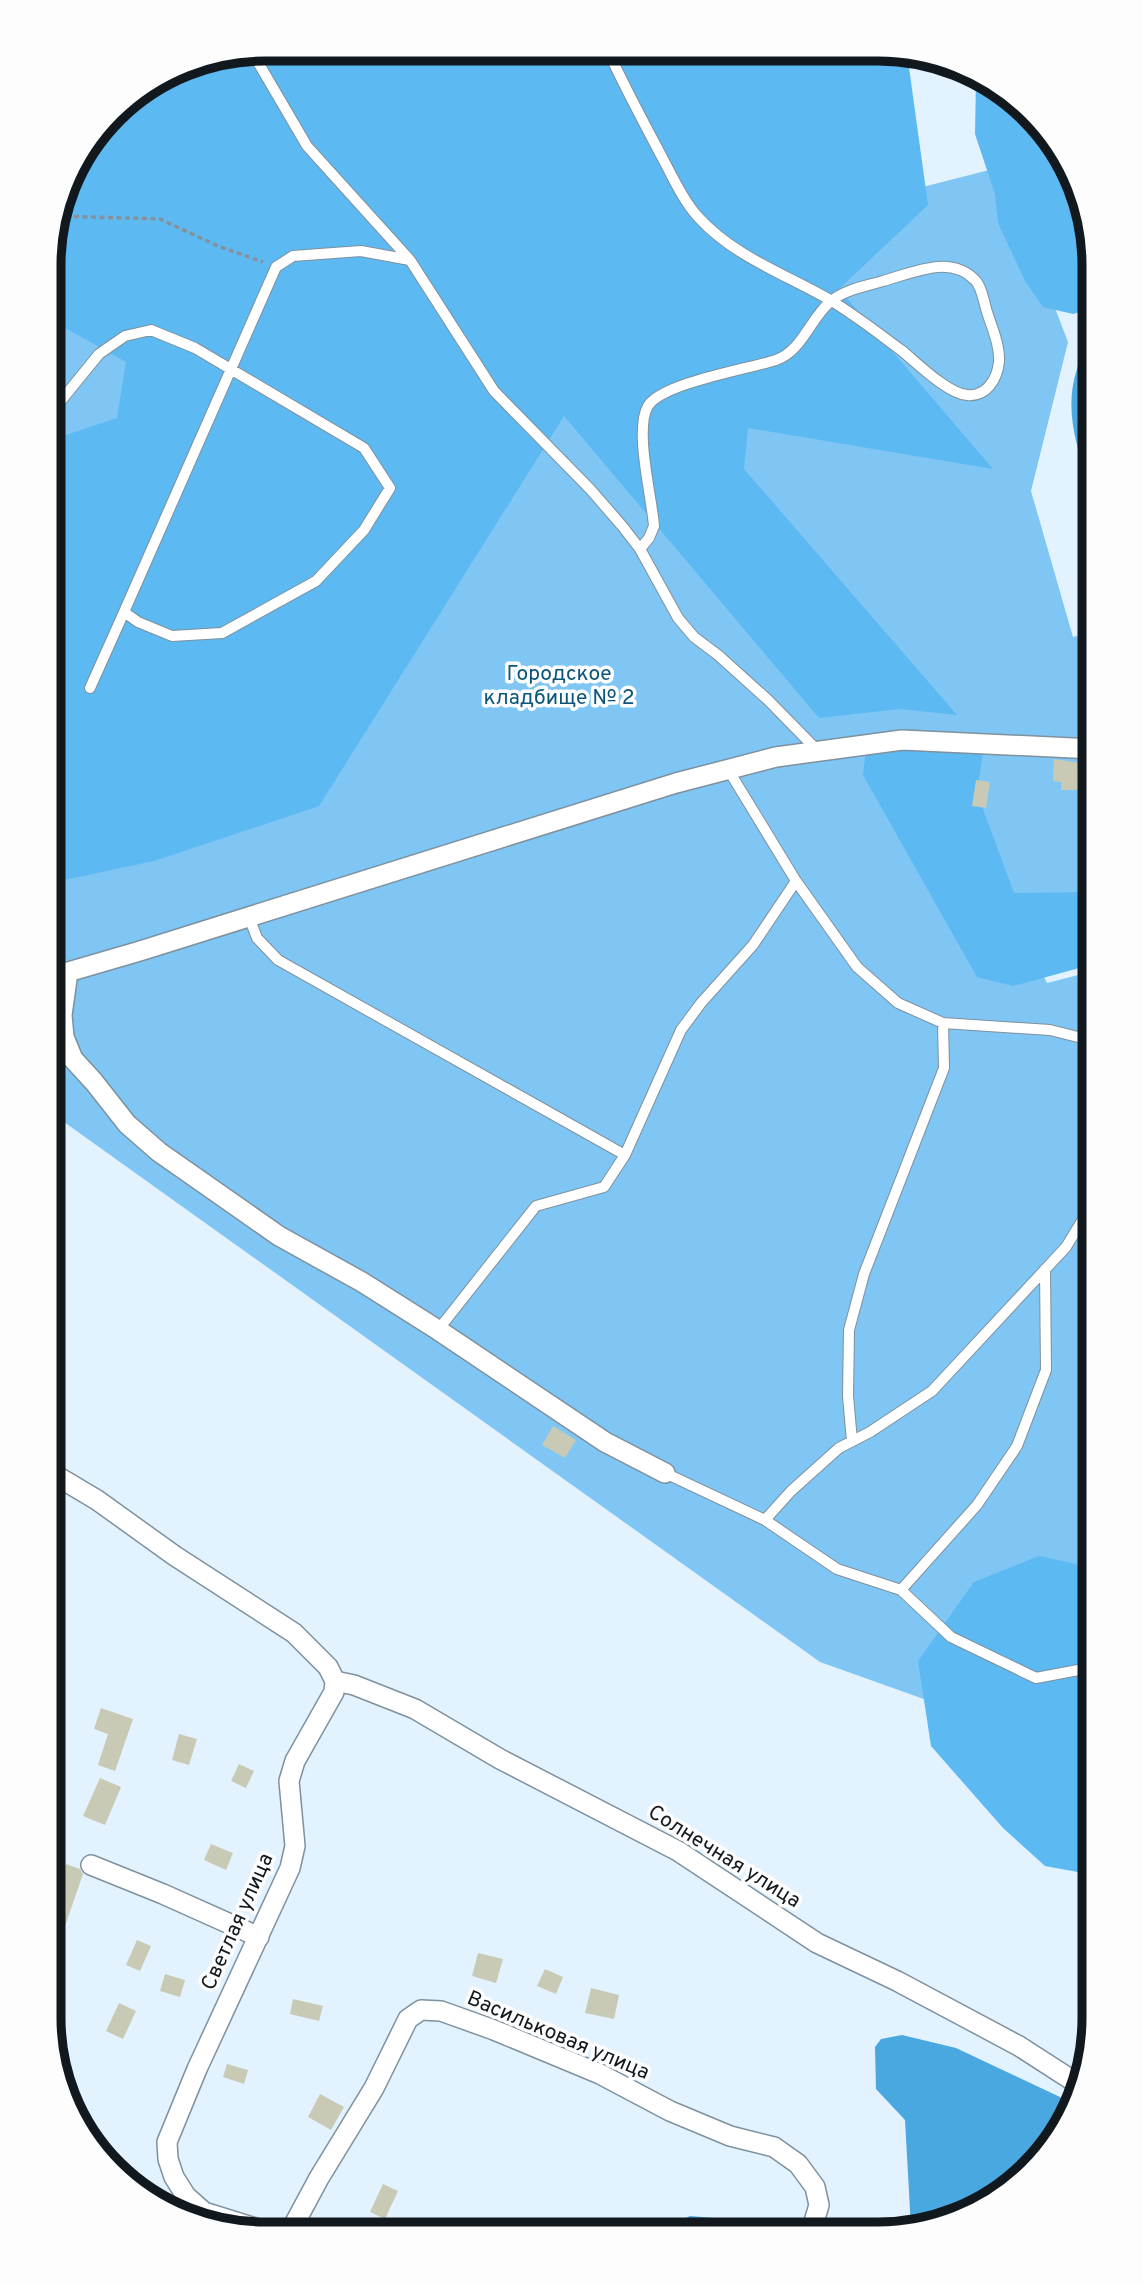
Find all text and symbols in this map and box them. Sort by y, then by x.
park label: Городское кладбище № 2 [483,661,635,712]
street label: Солнечная улица [642,1799,806,1915]
street label: Светлая улица [196,1849,280,1995]
street label: Васильковая улица [463,1985,653,2087]

